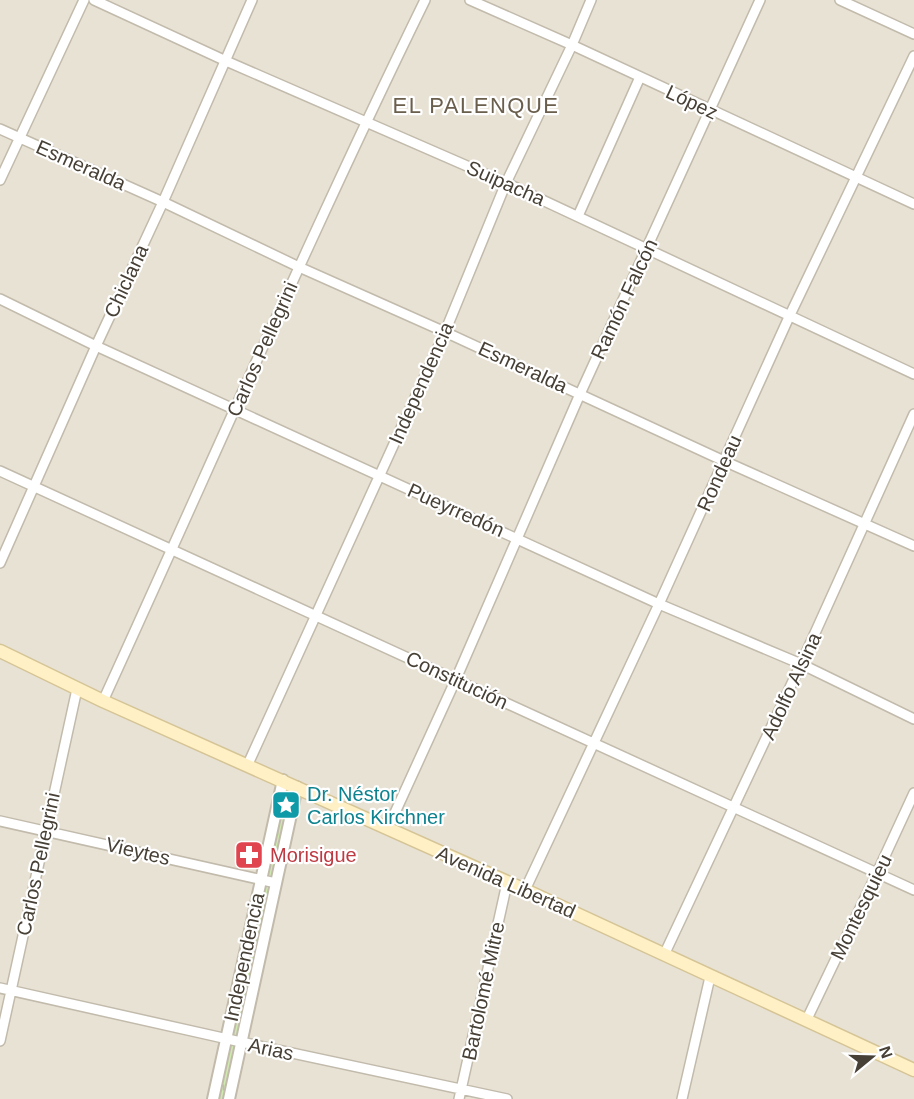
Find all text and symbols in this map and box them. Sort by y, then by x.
street label: López [663,81,721,123]
district label: EL PALENQUE [393,93,559,118]
street label: Esmeralda [33,136,130,195]
street label: Suipacha [463,156,549,210]
street label: Ramón Falcón [587,235,661,363]
street label: Chiclana [100,240,153,321]
street label: Carlos Pellegrini [222,278,302,420]
street label: Independencia [384,318,458,447]
street label: Esmeralda [475,337,572,398]
street label: Rondeau [692,431,746,515]
street label: Pueyrredón [404,479,508,541]
street label: Adolfo Alsina [757,628,826,743]
street label: Constitución [402,647,512,713]
place label: Dr. Néstor Carlos Kirchner [307,783,445,828]
place icon: Dr. Néstor Carlos Kirchner [270,789,302,821]
street label: Carlos Pellegrini [12,790,64,938]
street label: Vieytes [104,833,172,869]
pharmacy icon: Morisigue [233,839,265,871]
street label: Avenida Libertad [433,841,579,923]
place label: Morisigue [270,844,357,866]
street label: Montesquieu [826,851,896,963]
street label: Independencia [220,890,269,1023]
street label: Bartolomé Mitre [458,920,508,1062]
north arrow [842,1027,902,1087]
street label: Arias [246,1034,296,1064]
text: N [876,1044,896,1061]

